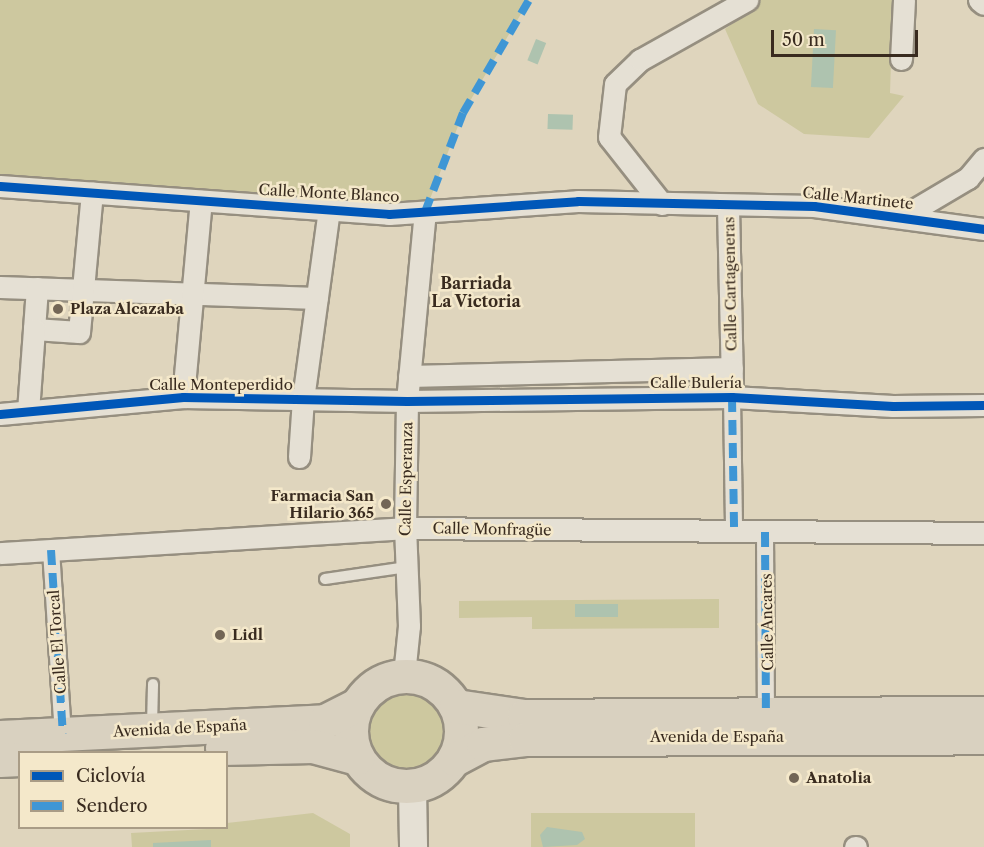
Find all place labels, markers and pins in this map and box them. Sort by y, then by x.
place label: Plaza Alcazaba [70,300,185,318]
marker: Plaza Alcazaba [51,302,65,316]
place label: Farmacia San Hilario 365 [270,486,374,521]
marker: Farmacia San Hilario 365 [379,497,393,511]
place label: Lidl [232,626,263,644]
marker: Lidl [213,628,227,642]
place label: Anatolia [806,769,871,787]
marker: Anatolia [787,771,801,785]

